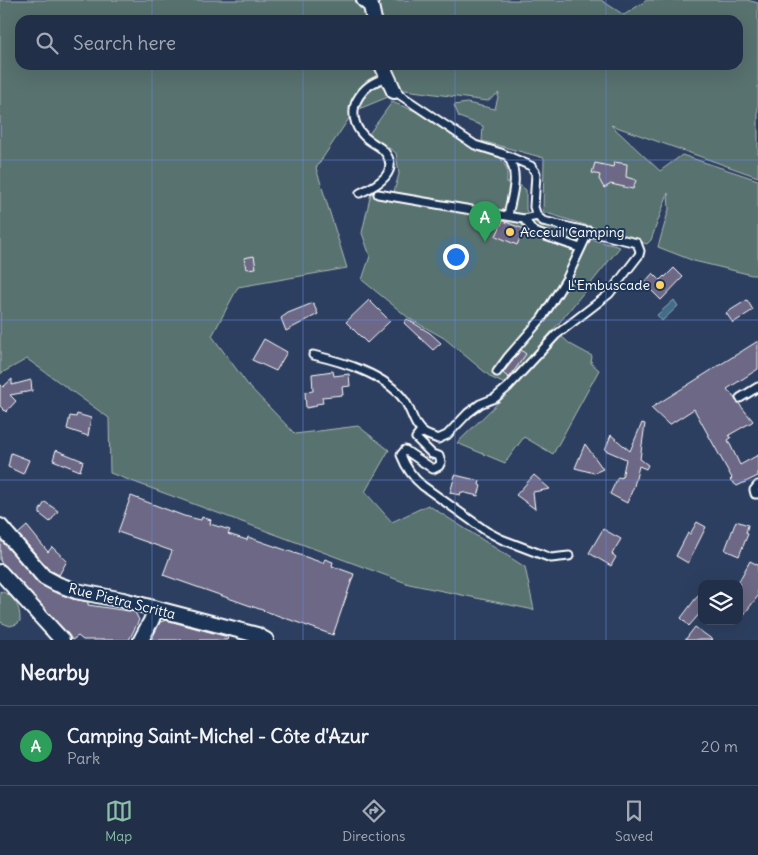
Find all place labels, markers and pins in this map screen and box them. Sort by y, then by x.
pin: A [469,201,501,242]
place label: Acceuil Camping [520,223,625,241]
marker: Acceuil Camping [504,226,516,238]
place label: L'Embuscade [568,276,650,294]
marker: L'Embuscade [654,279,666,291]

